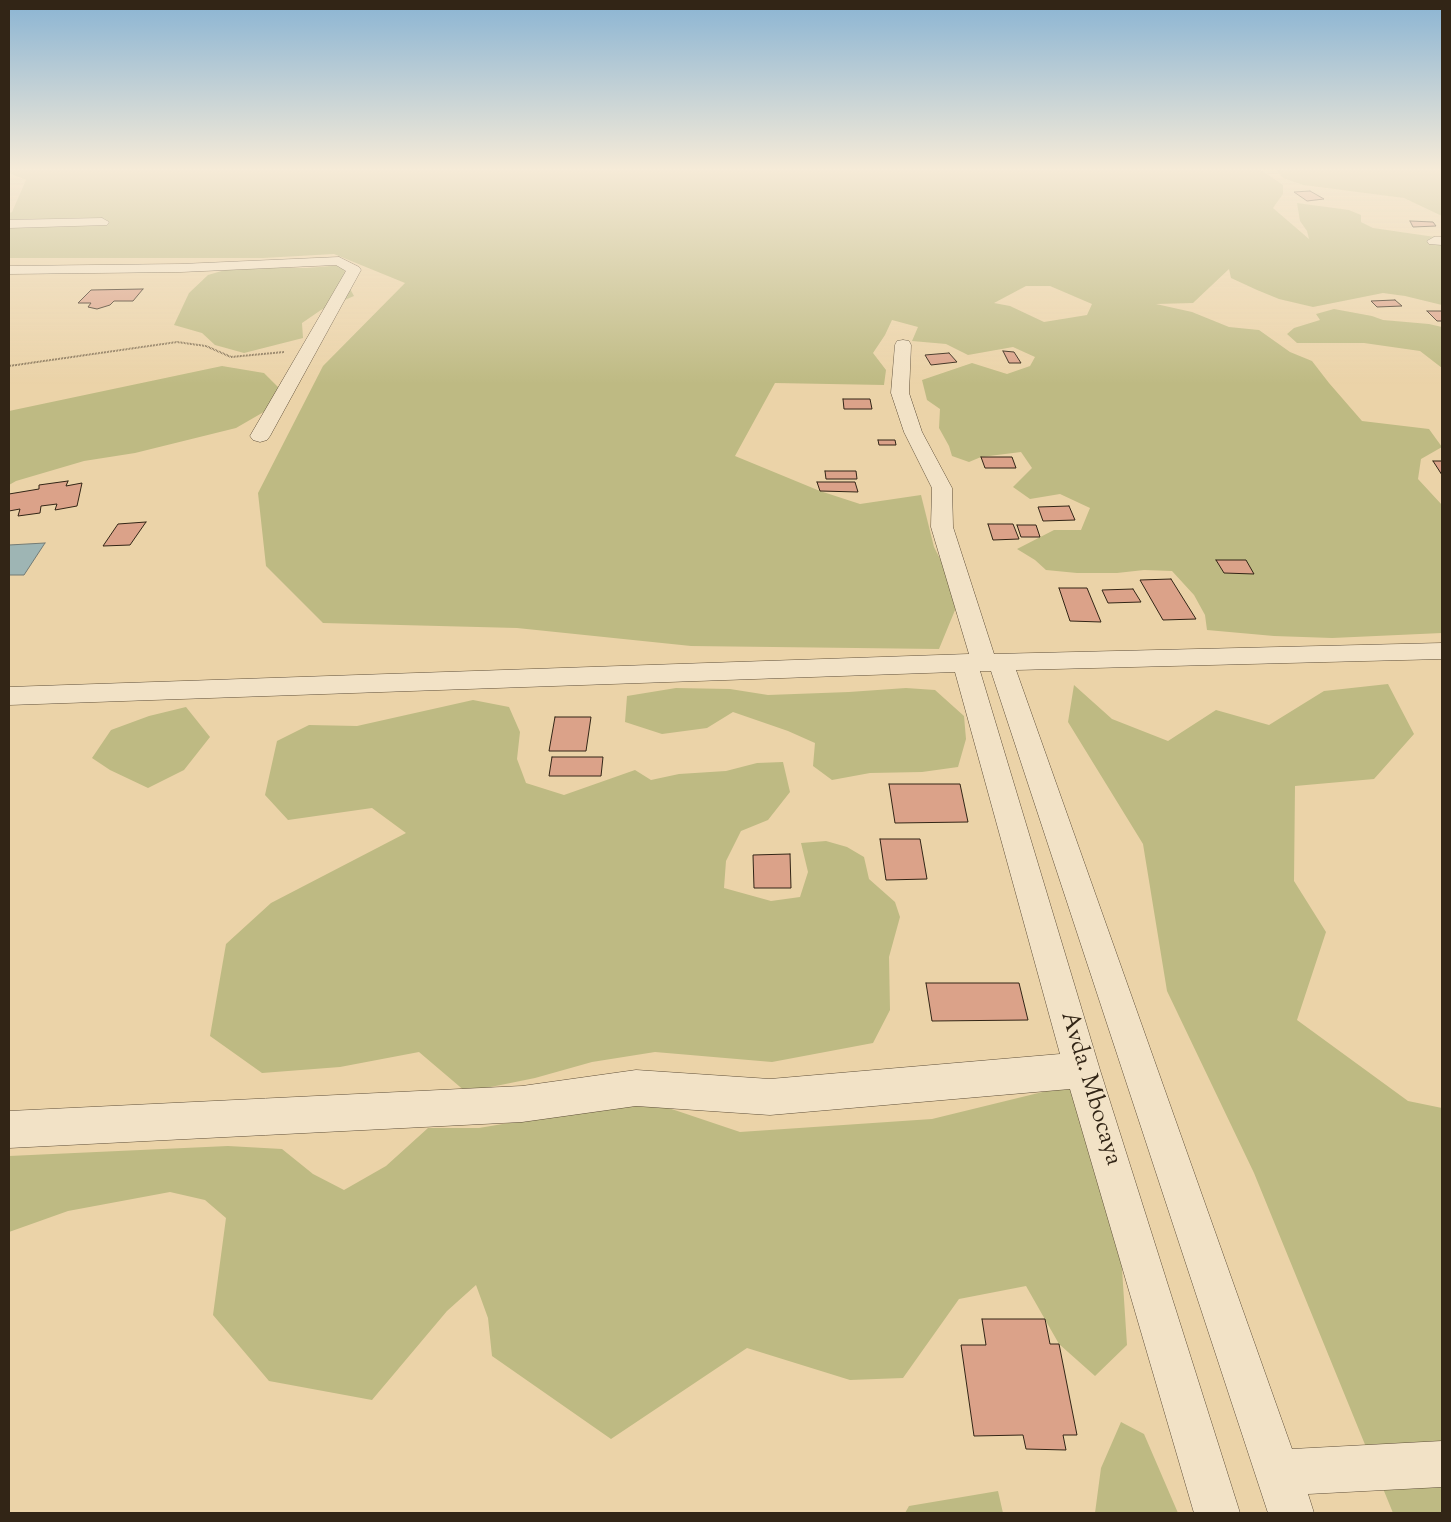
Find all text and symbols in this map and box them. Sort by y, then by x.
street label: Avda. Mbocaya [1052,1009,1126,1169]

